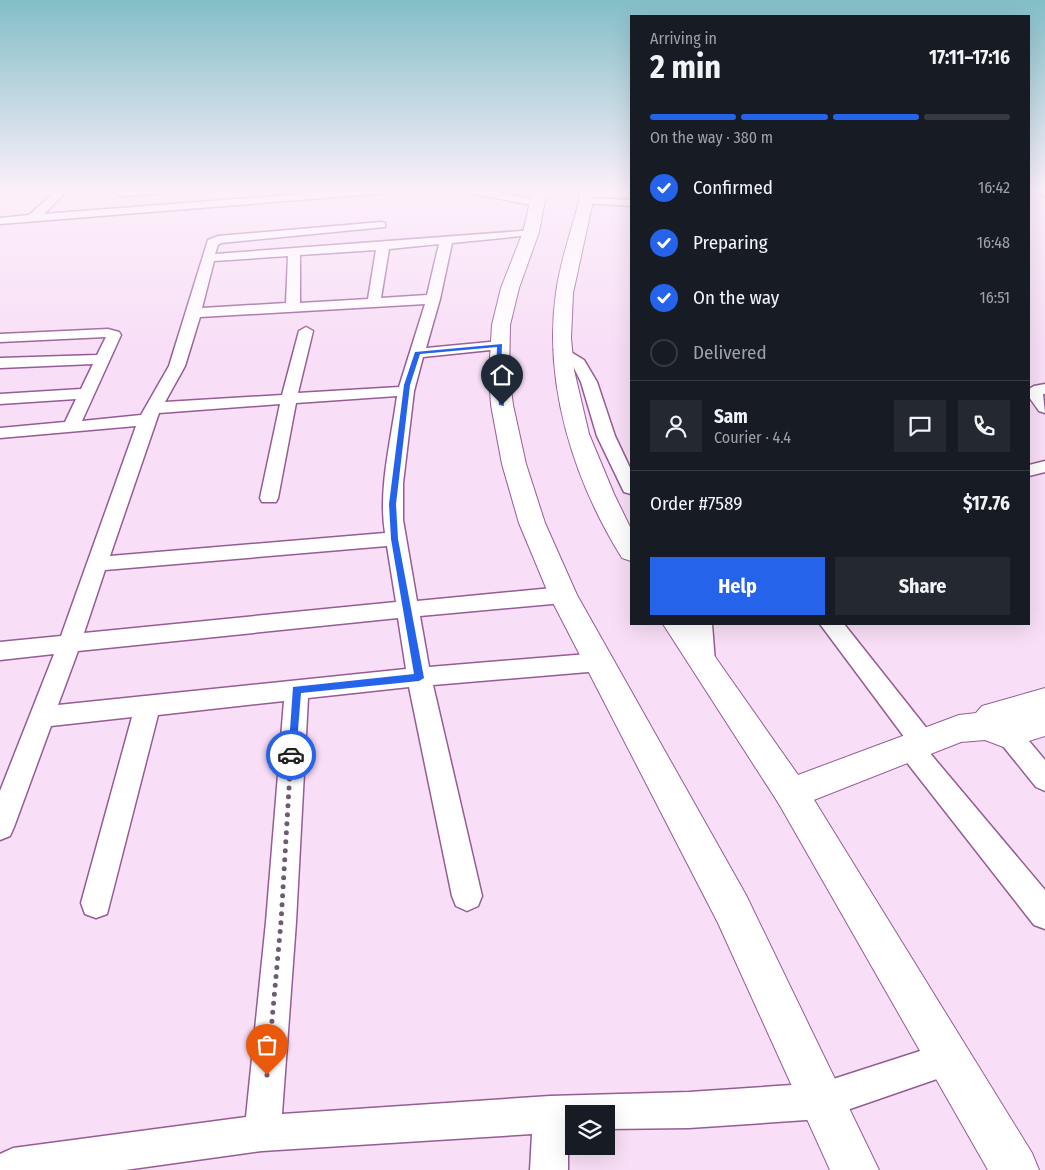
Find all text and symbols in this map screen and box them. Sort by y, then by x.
text: Arriving in [650,29,717,48]
text: 17:11–17:16 [929,46,1010,69]
text: 2 min [650,48,721,86]
text: On the way · 380 m [650,128,773,147]
icon: check [650,174,678,202]
text: Confirmed [693,176,773,199]
text: 16:42 [978,178,1010,197]
icon: check [650,229,678,257]
text: Preparing [693,231,768,254]
text: 16:48 [977,233,1010,252]
icon: check [650,284,678,312]
text: On the way [693,286,779,309]
text: 16:51 [980,288,1010,307]
text: Delivered [693,341,767,364]
pin [481,354,523,405]
icon: home [488,361,516,389]
button: person [650,400,702,452]
button: chat [894,400,946,452]
button: phone [958,400,1010,452]
text: Sam [714,405,748,428]
text: Courier · 4.4 [714,428,791,447]
text: Order #7589 [650,492,742,515]
text: $17.76 [963,492,1010,515]
button: Help [650,557,825,615]
button: Share [835,557,1010,615]
courier [266,730,316,780]
icon: car [277,741,305,769]
pin [246,1024,288,1075]
icon: bag [253,1031,281,1059]
map controls [565,1105,615,1155]
button: layers [565,1105,615,1155]

